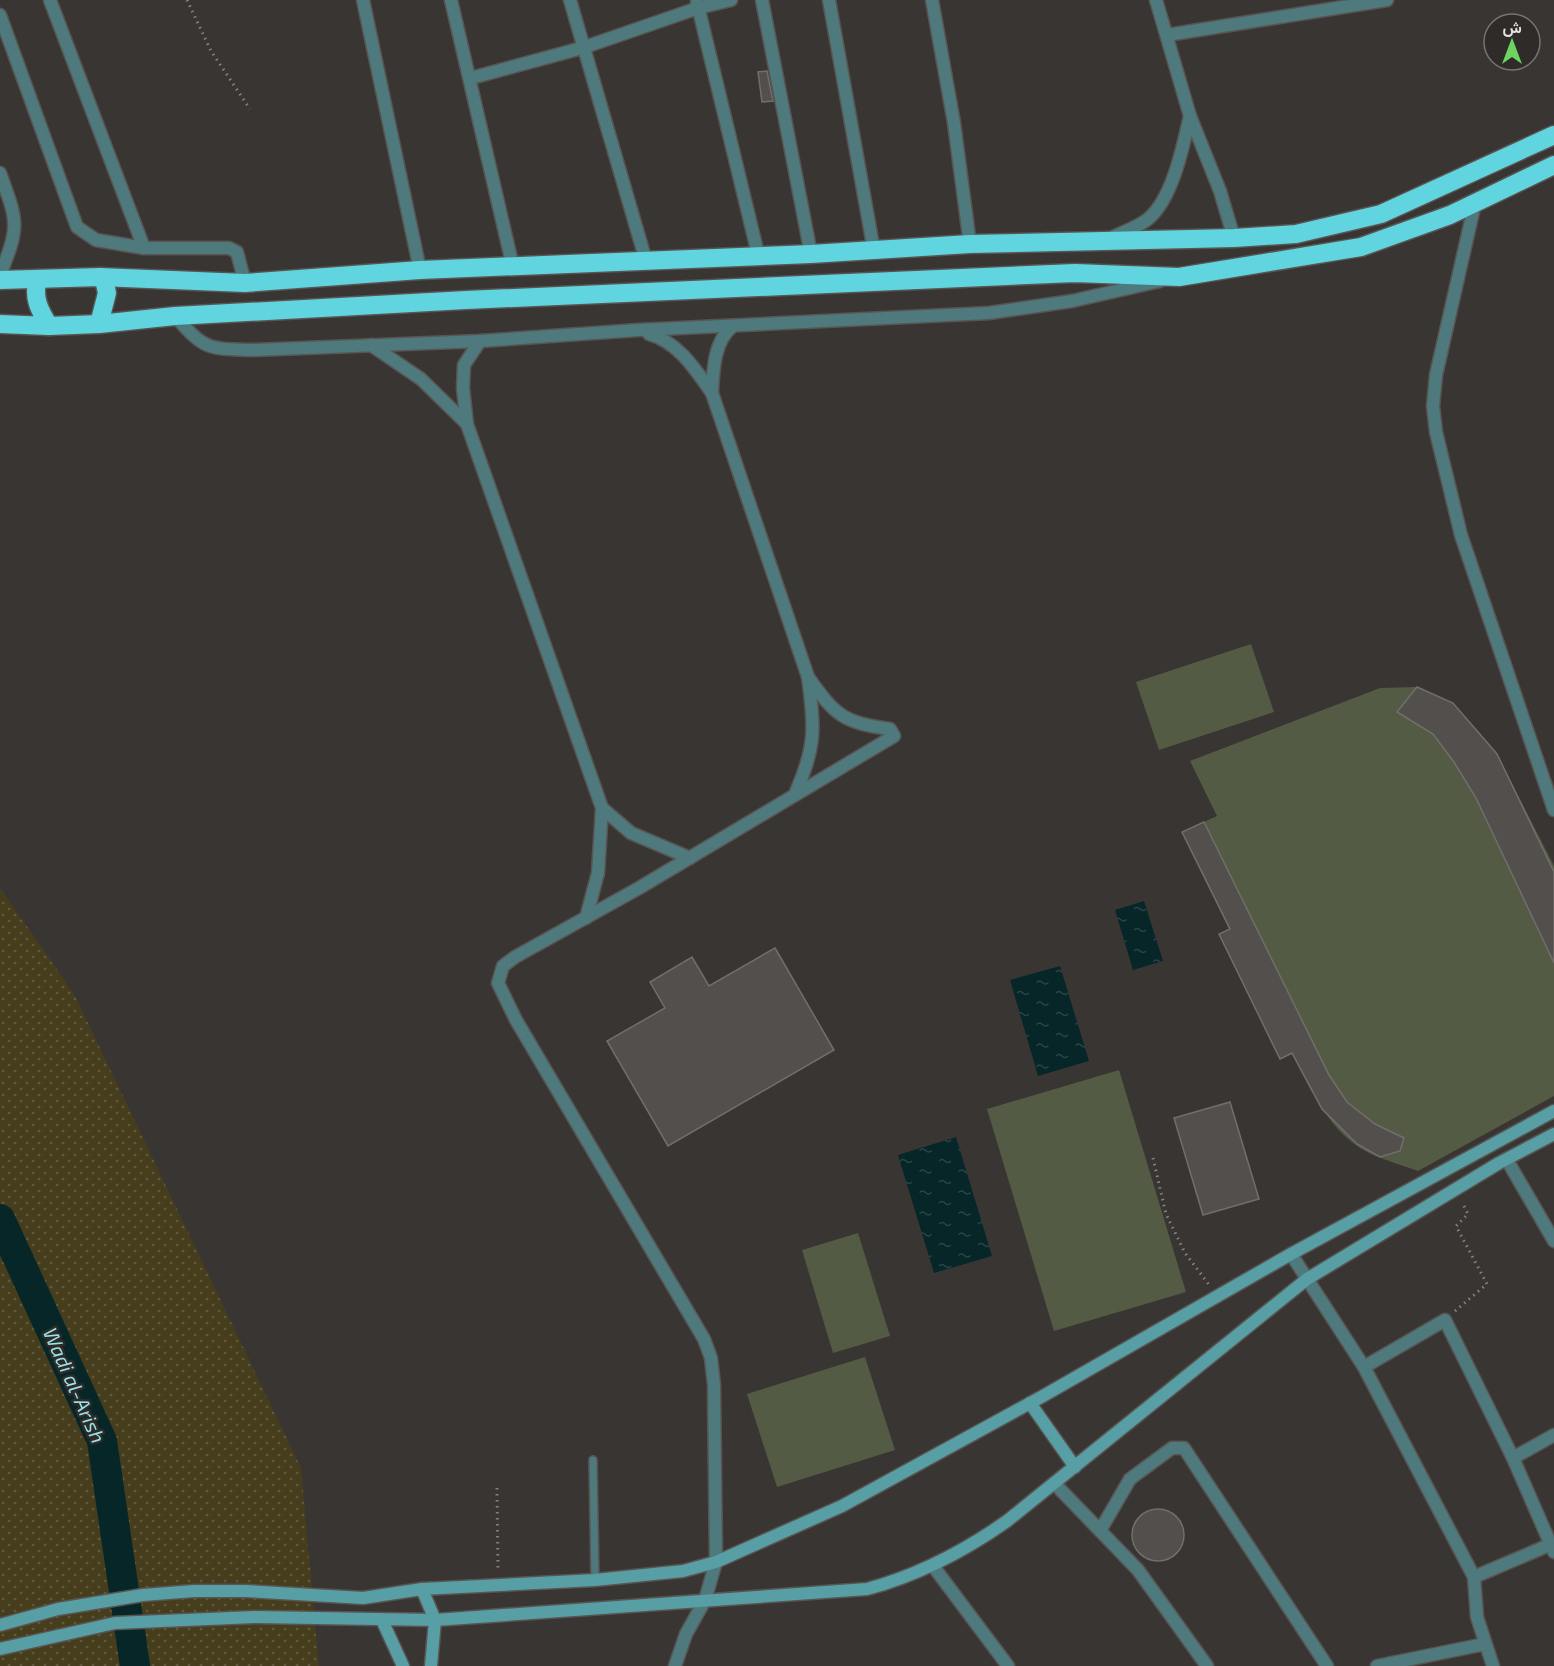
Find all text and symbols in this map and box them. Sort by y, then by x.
north arrow [1482,12,1542,72]
text: ش [1502,17,1522,37]
water label: Wadi al-Arish [39,1324,111,1446]

